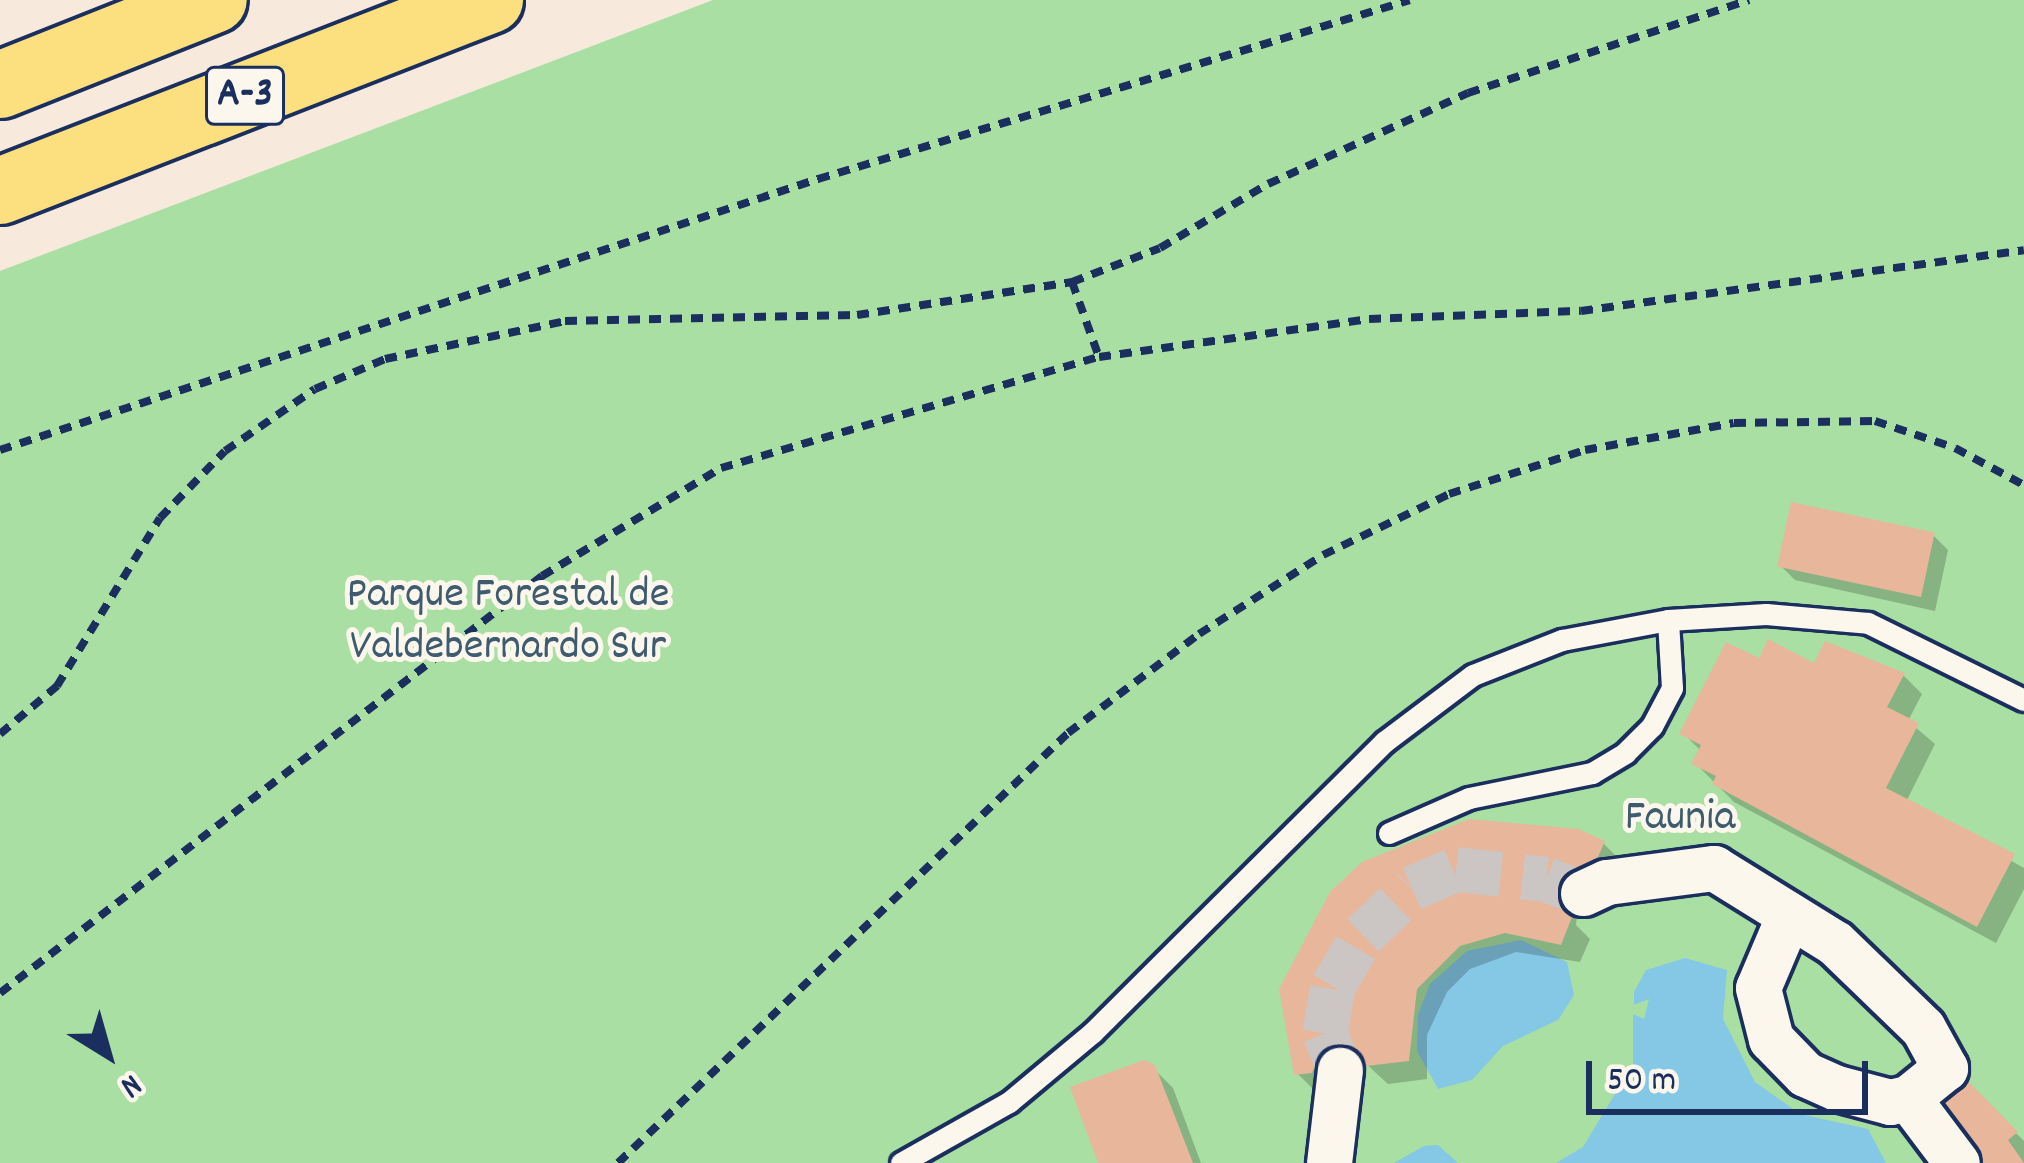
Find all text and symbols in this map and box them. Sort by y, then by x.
road number: A-3 [203,60,287,132]
park label: Parque Forestal de Valdebernardo Sur [347,570,669,676]
park label: Faunia [1625,793,1735,847]
north arrow [48,995,168,1115]
scale bar [1592,1037,1874,1111]
text: 50 m [1607,1056,1676,1108]
text: N [109,1060,151,1108]

